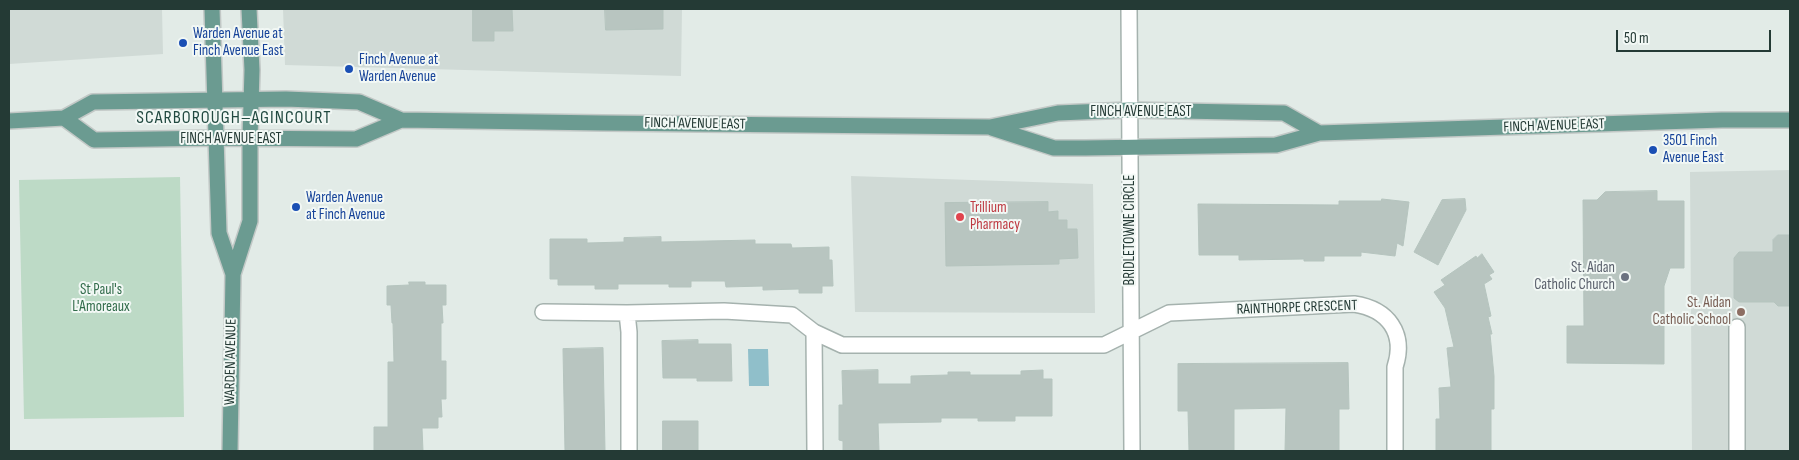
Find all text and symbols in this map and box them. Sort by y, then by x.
scale bar [1619,20,1774,52]
place label: Warden Avenue at Finch Avenue East [193,25,284,60]
text: 50 m [1624,29,1649,48]
marker: Warden Avenue at Finch Avenue East [177,37,189,49]
place label: Finch Avenue at Warden Avenue [359,51,438,86]
marker: Finch Avenue at Warden Avenue [343,63,355,75]
street label: FINCH AVENUE EAST [1090,103,1192,121]
district label: SCARBOROUGH–AGINCOURT [134,107,334,129]
street label: FINCH AVENUE EAST [644,114,746,134]
street label: FINCH AVENUE EAST [1503,115,1605,137]
street label: FINCH AVENUE EAST [180,130,282,148]
place label: 3501 Finch Avenue East [1663,132,1724,167]
marker: 3501 Finch Avenue East [1647,144,1659,156]
street label: BRIDLETOWNE CIRCLE [1121,175,1139,285]
place label: Warden Avenue at Finch Avenue [306,189,385,224]
place label: Trillium Pharmacy [970,199,1020,234]
marker: Warden Avenue at Finch Avenue [290,201,302,213]
marker: Trillium Pharmacy [954,211,966,223]
place label: St. Aidan Catholic Church [1534,259,1615,294]
marker: St. Aidan Catholic Church [1619,271,1631,283]
park label: St Paul's L'Amoreaux [72,281,130,316]
place label: St. Aidan Catholic School [1653,294,1731,329]
street label: RAINTHORPE CRESCENT [1236,297,1358,319]
marker: St. Aidan Catholic School [1735,306,1747,318]
street label: WARDEN AVENUE [221,319,241,405]

